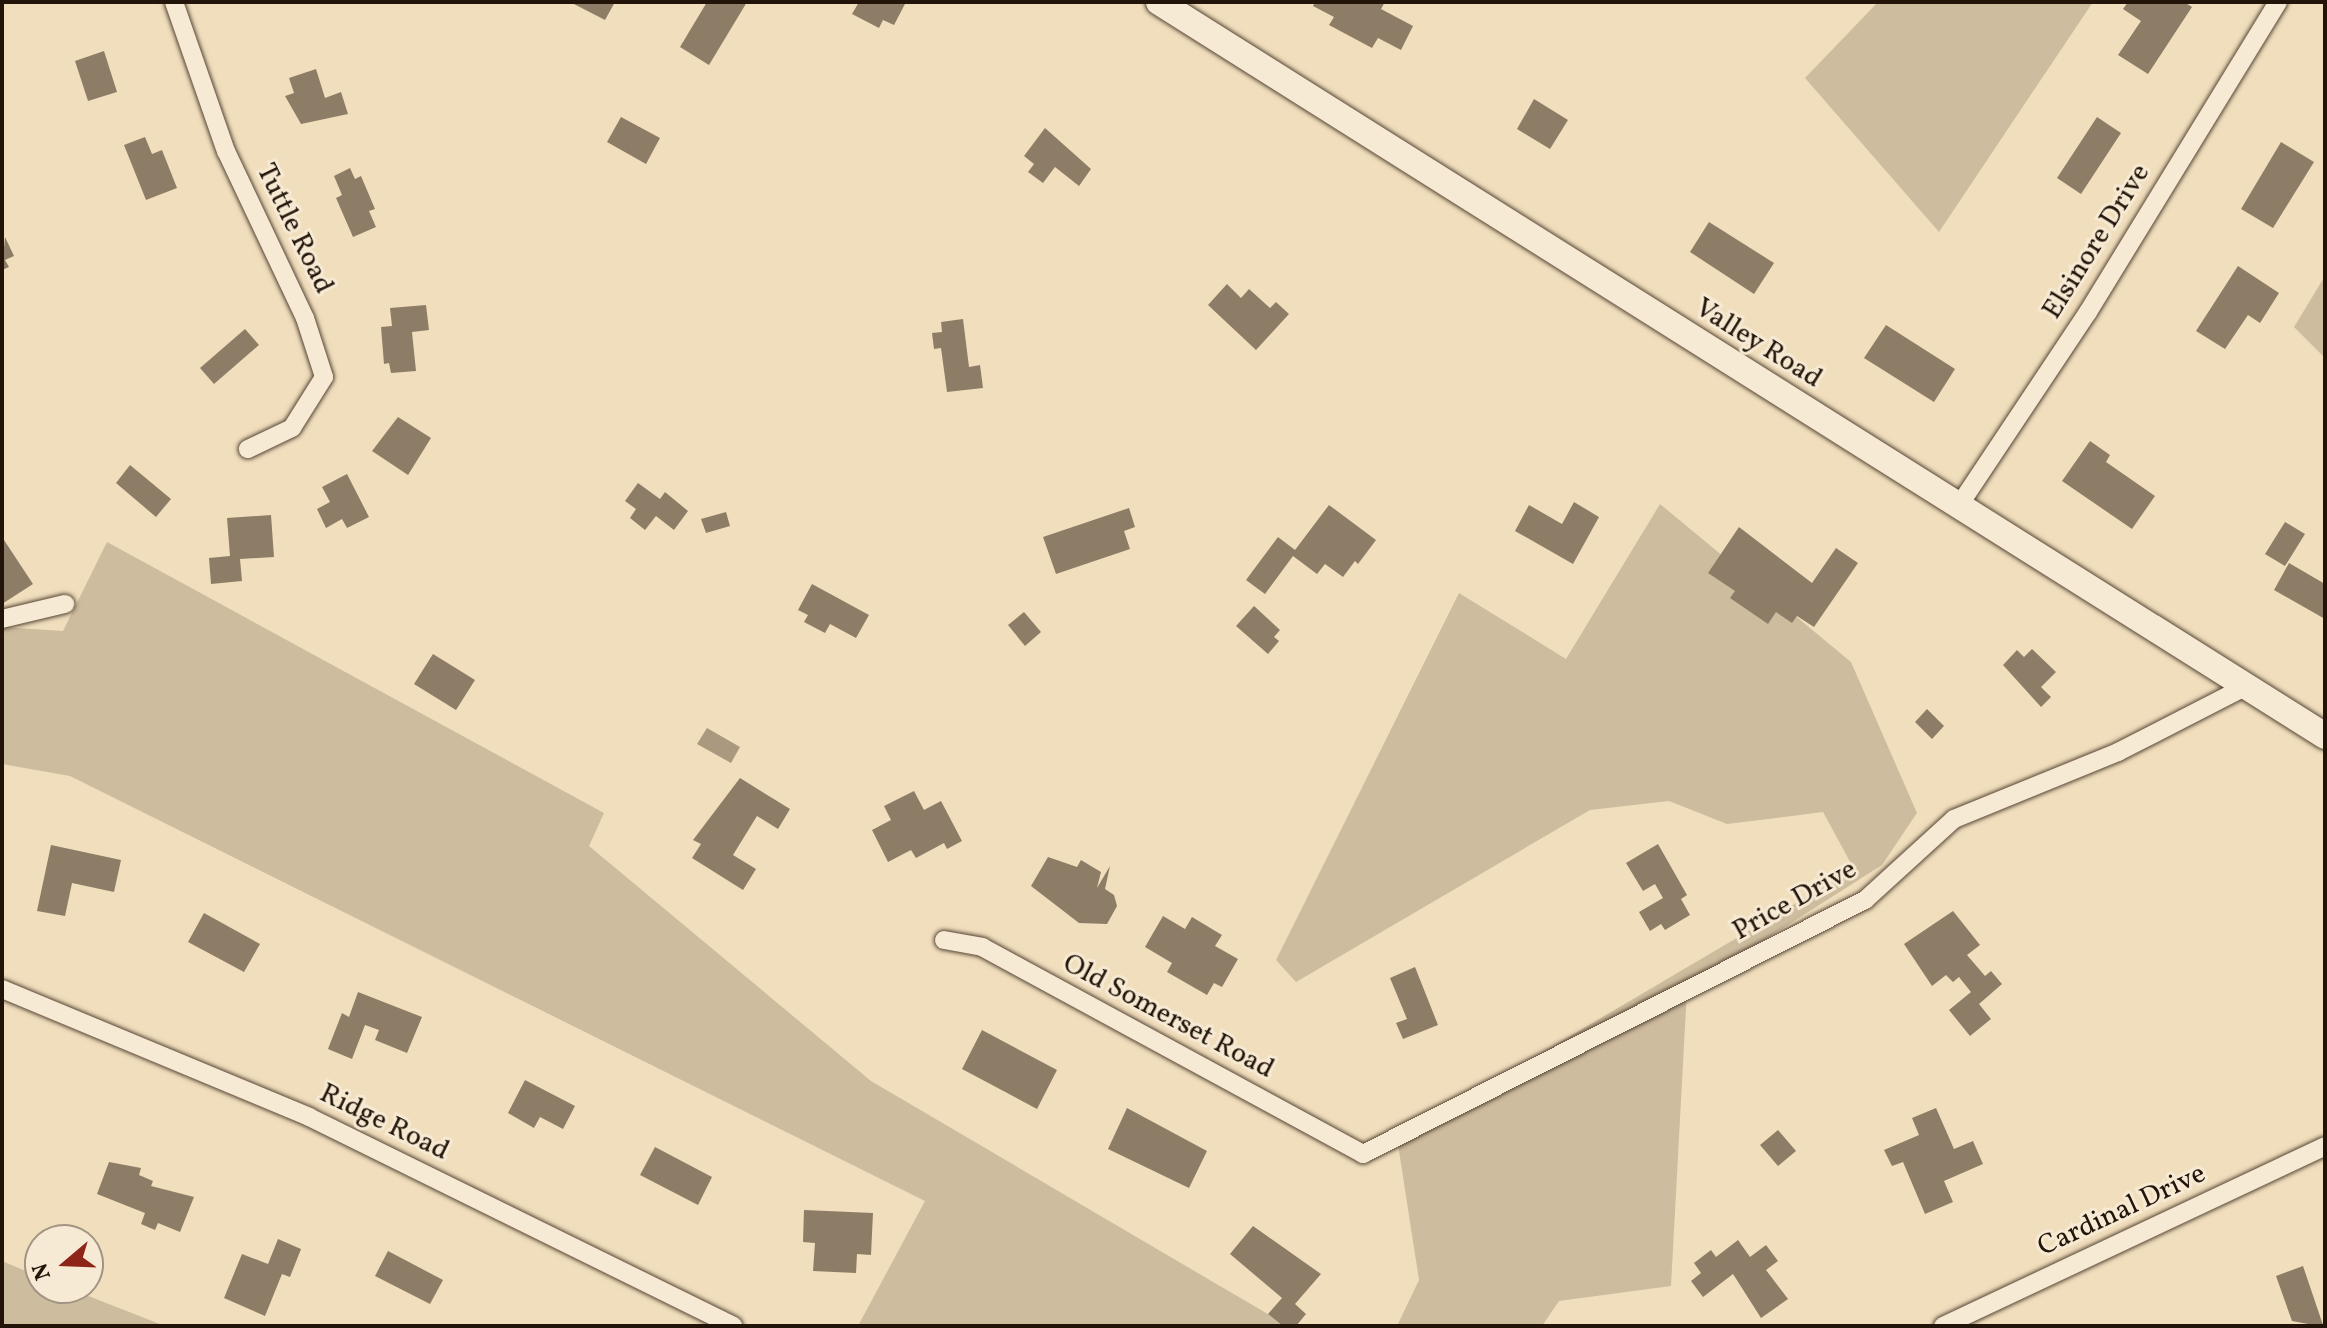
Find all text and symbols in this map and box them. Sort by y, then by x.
street label: Tuttle Road [248,158,340,300]
street label: Elsinore Drive [2036,158,2158,326]
street label: Valley Road [1688,292,1828,396]
street label: Price Drive [1727,853,1863,949]
street label: Old Somerset Road [1057,947,1279,1087]
street label: Ridge Road [314,1077,454,1169]
street label: Cardinal Drive [2033,1157,2211,1265]
north arrow [24,1224,104,1304]
text: N [25,1259,60,1284]

